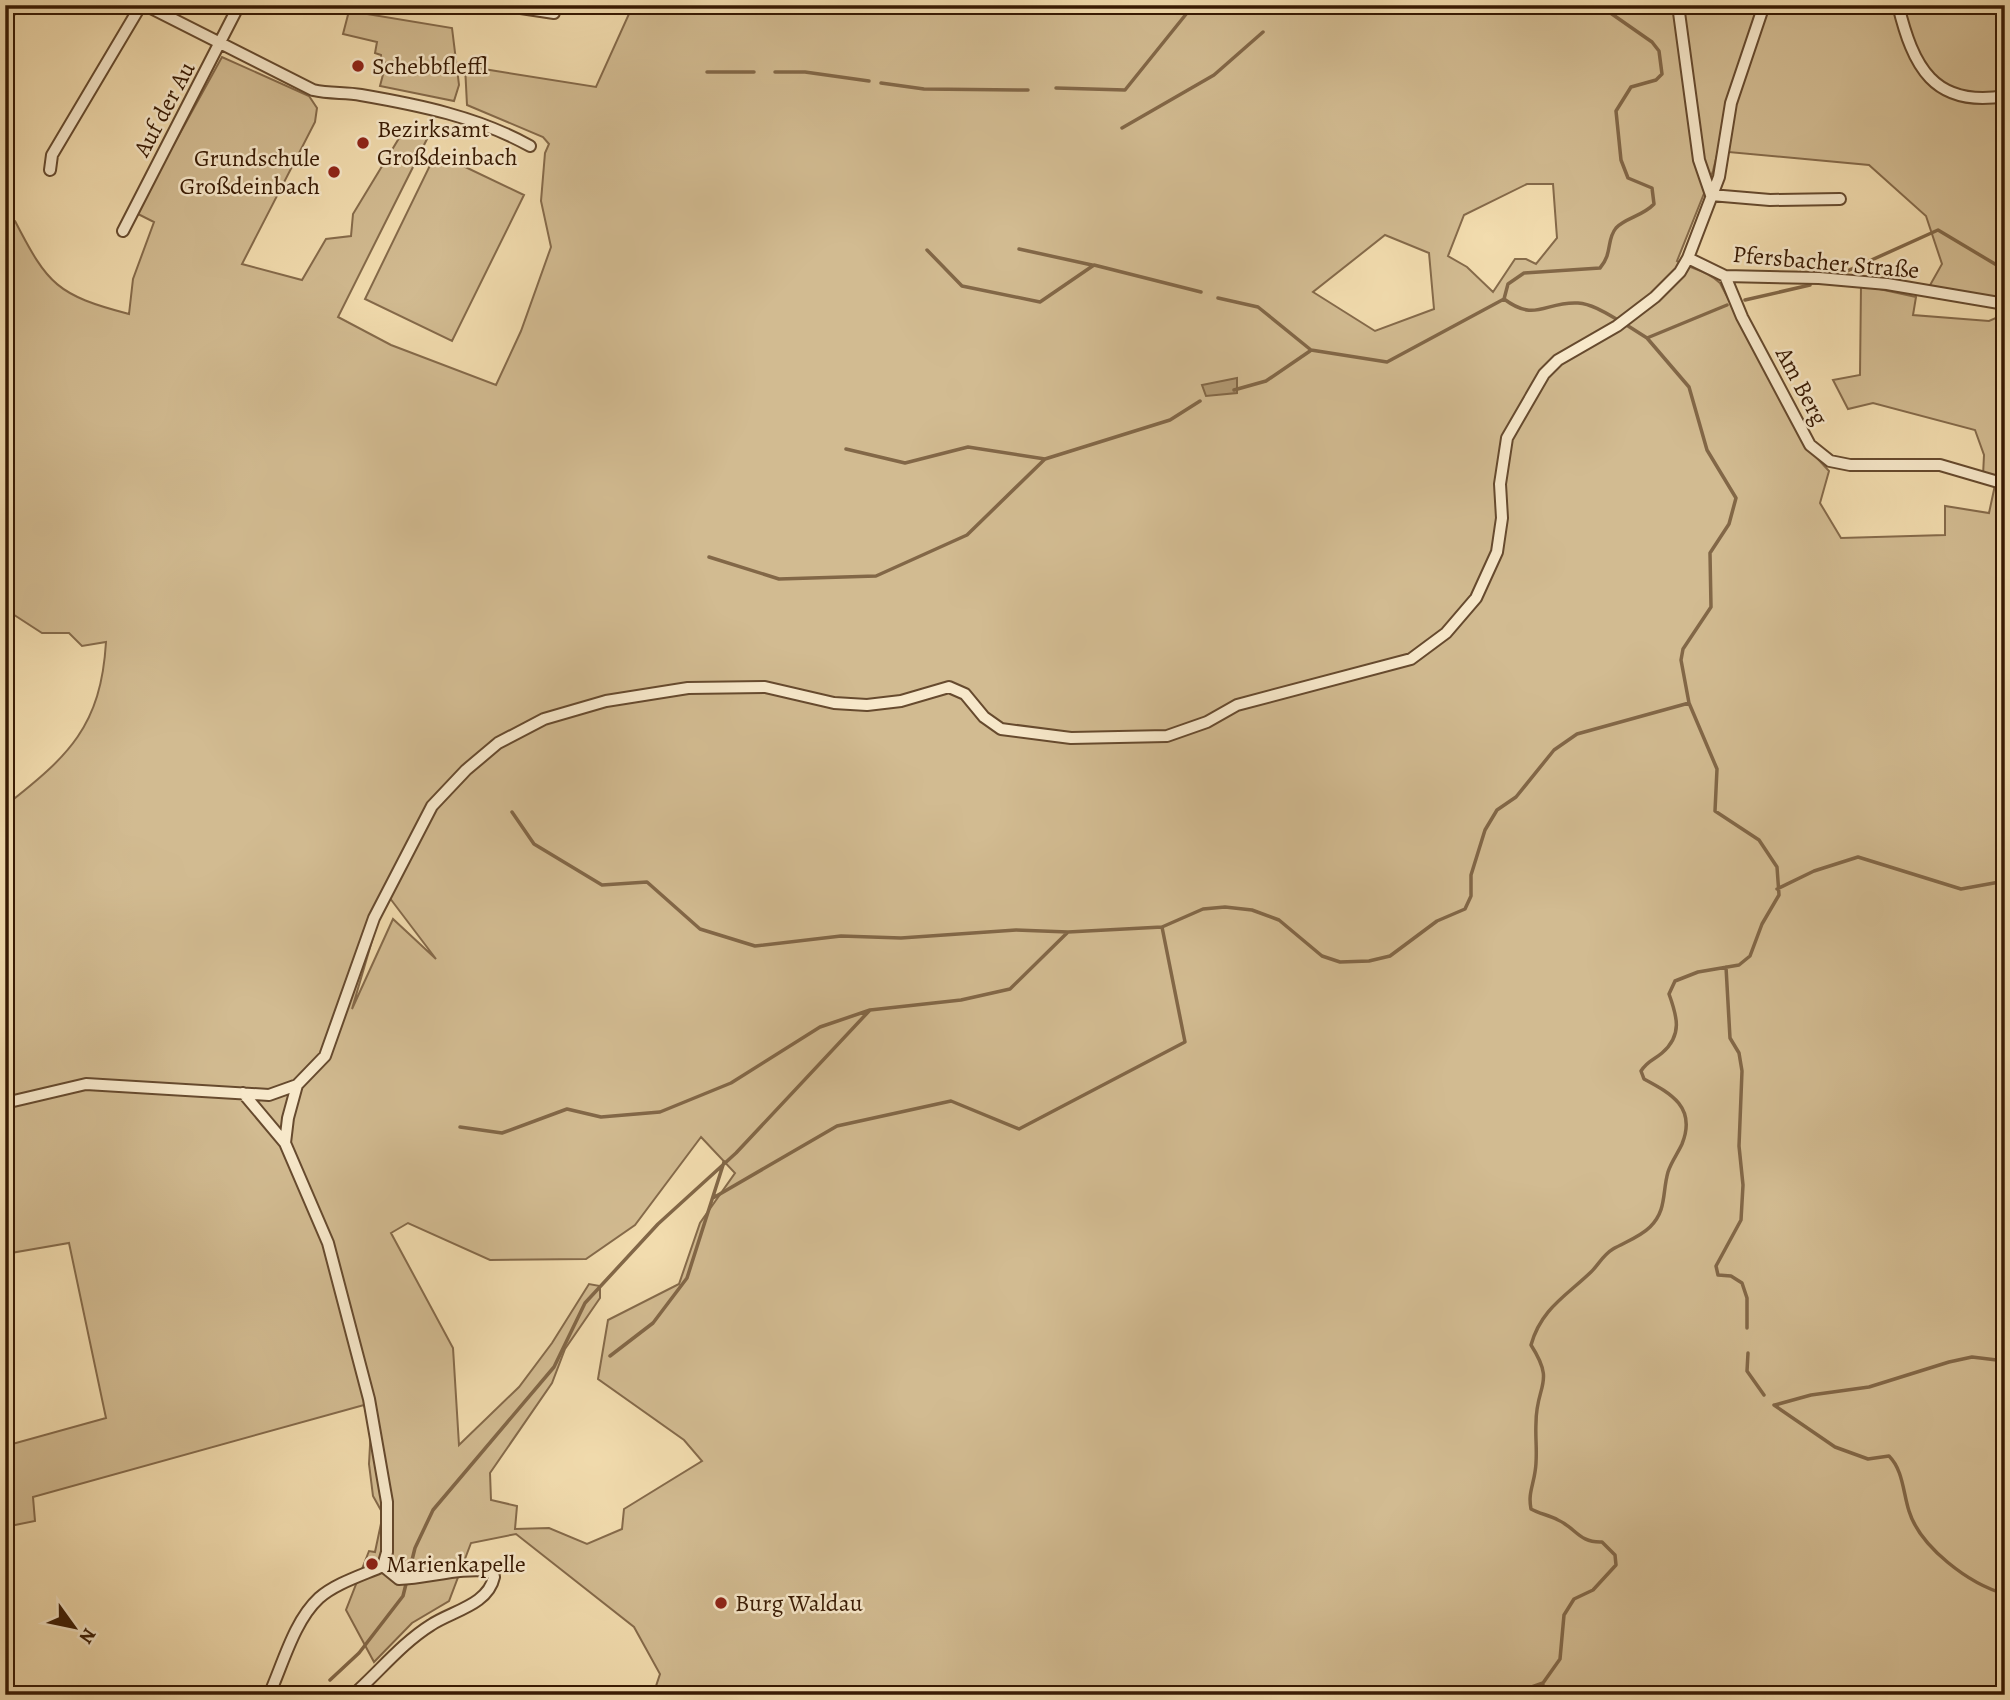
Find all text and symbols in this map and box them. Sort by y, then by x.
place label: Schebbfleffl [372,50,488,82]
street label: Auf der Au [125,56,202,163]
marker: Schebbfleffl [350,58,366,74]
place label: Bezirksamt Großdeinbach [377,113,518,173]
marker: Bezirksamt Großdeinbach [355,135,371,151]
place label: Grundschule Großdeinbach [179,142,320,202]
marker: Grundschule Großdeinbach [326,164,342,180]
street label: Pfersbacher Straße [1731,238,1921,286]
street label: Am Berg [1768,340,1836,431]
place label: Marienkapelle [386,1548,526,1580]
marker: Marienkapelle [364,1556,380,1572]
place label: Burg Waldau [735,1587,863,1619]
north arrow [38,1592,108,1662]
marker: Burg Waldau [713,1595,729,1611]
text: N [73,1623,102,1649]

